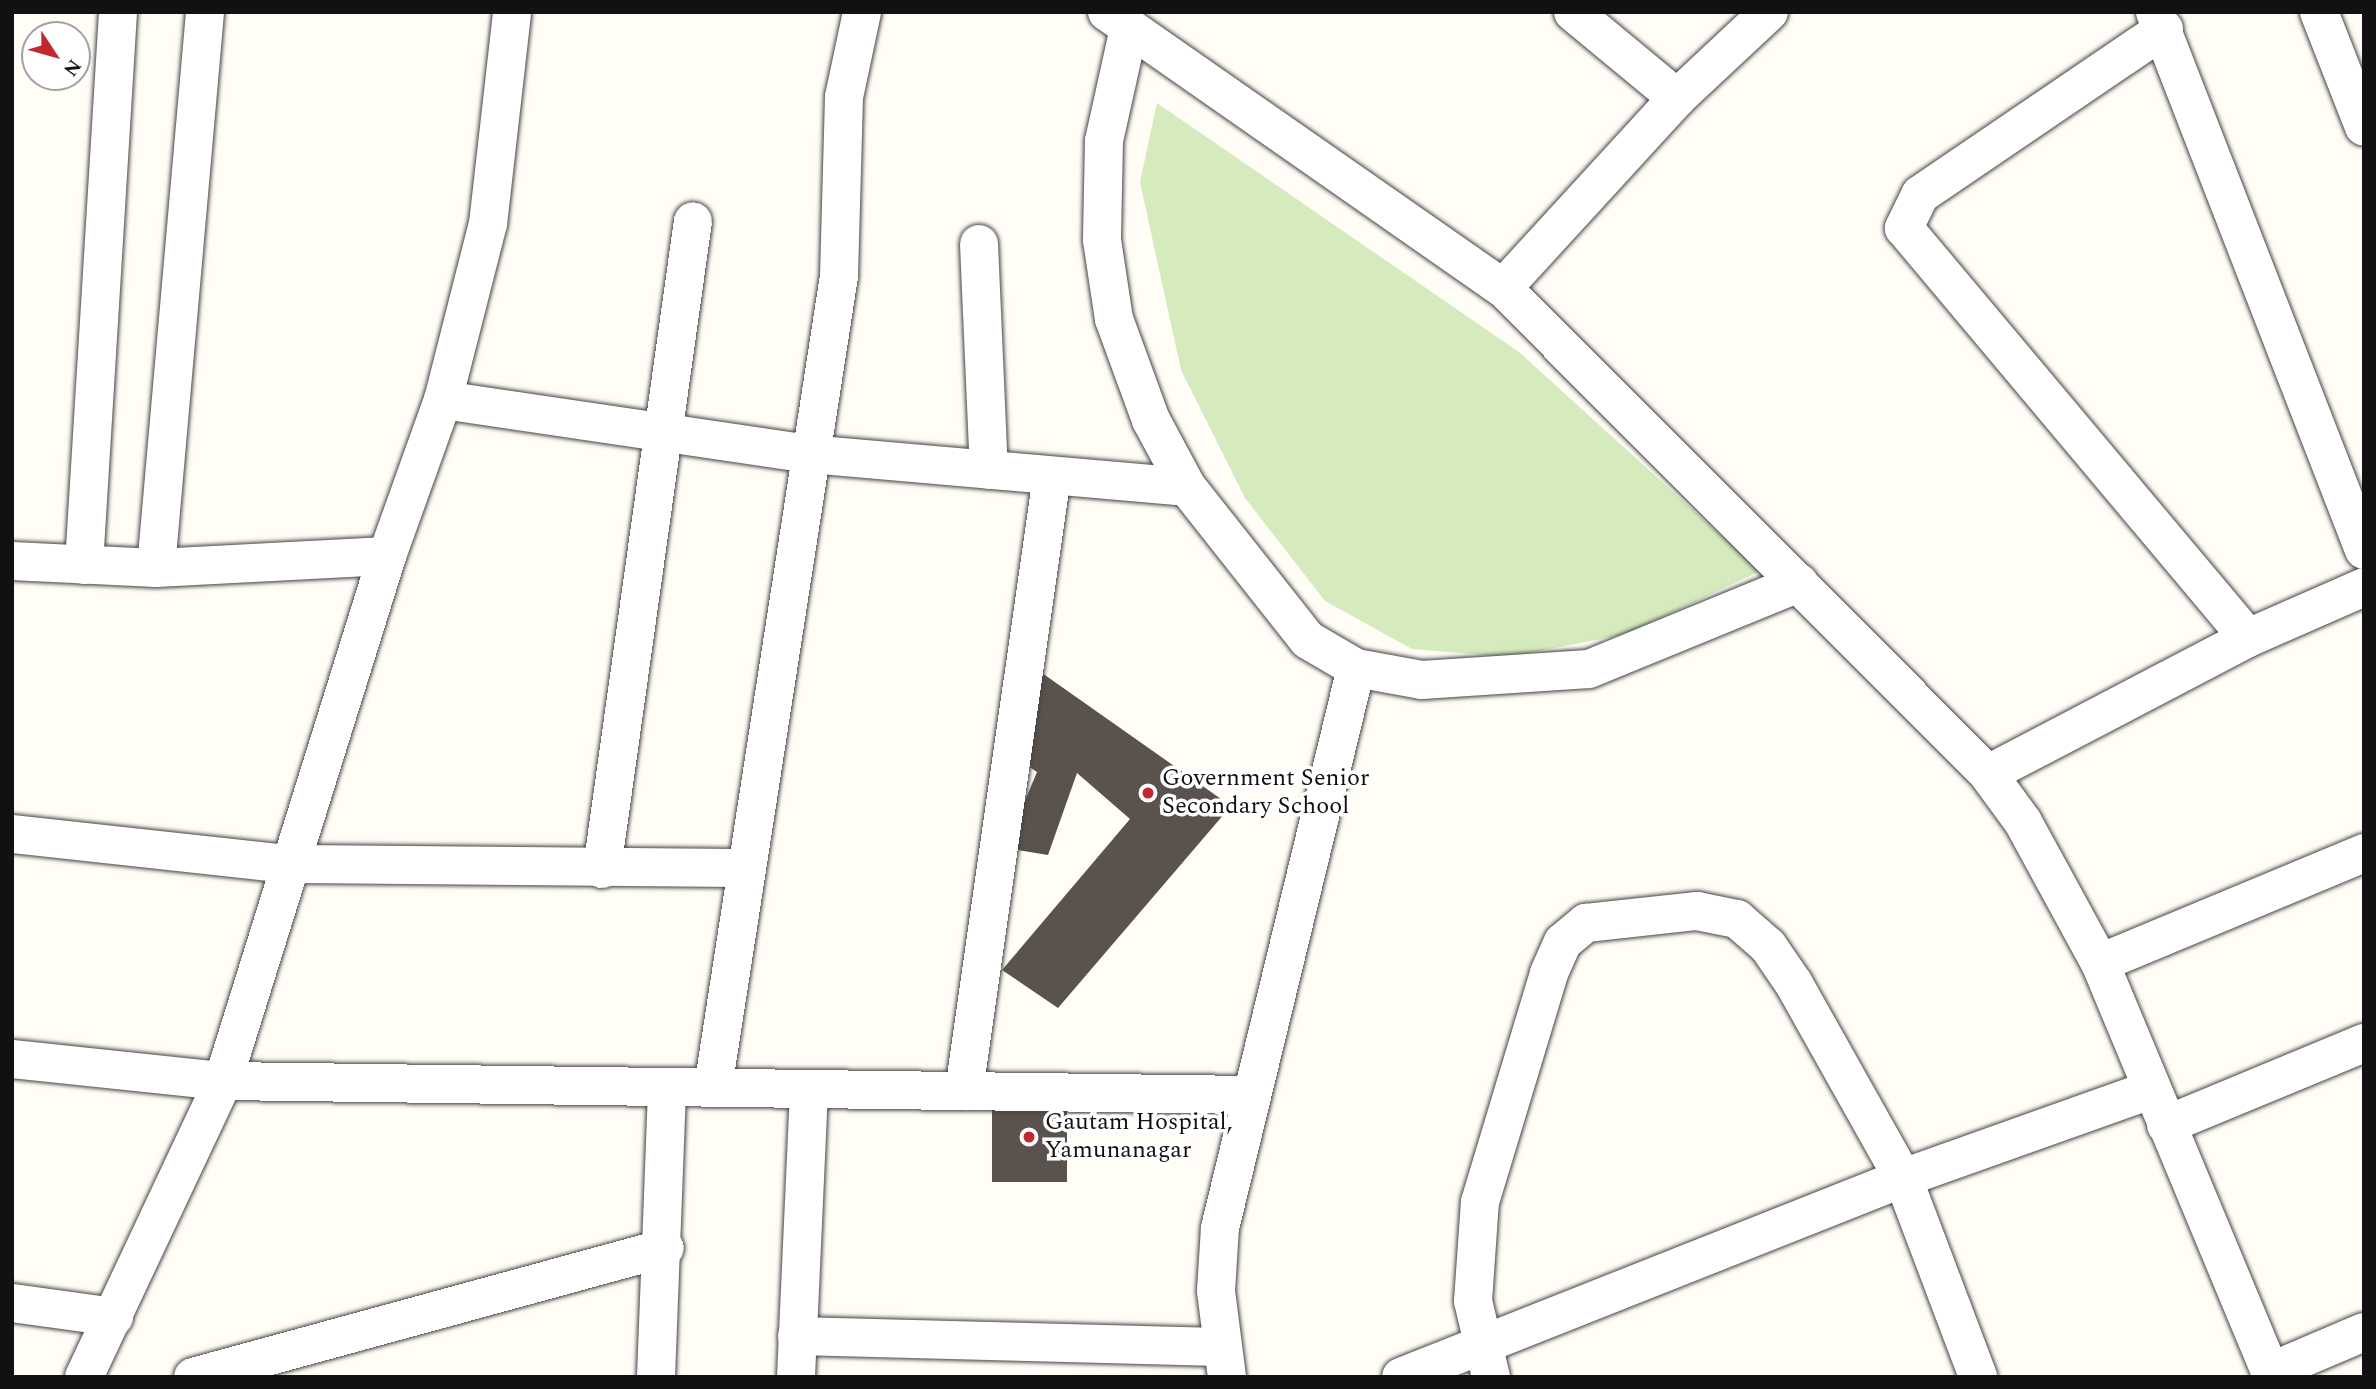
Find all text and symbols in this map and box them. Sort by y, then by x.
north arrow [21,21,91,91]
text: N [55,53,88,82]
place label: Government Senior Secondary School [1162,765,1369,821]
marker: Government Senior Secondary School [1140,785,1156,801]
place label: Gautam Hospital, Yamunanagar [1045,1109,1233,1165]
marker: Gautam Hospital, Yamunanagar [1019,1127,1039,1147]

